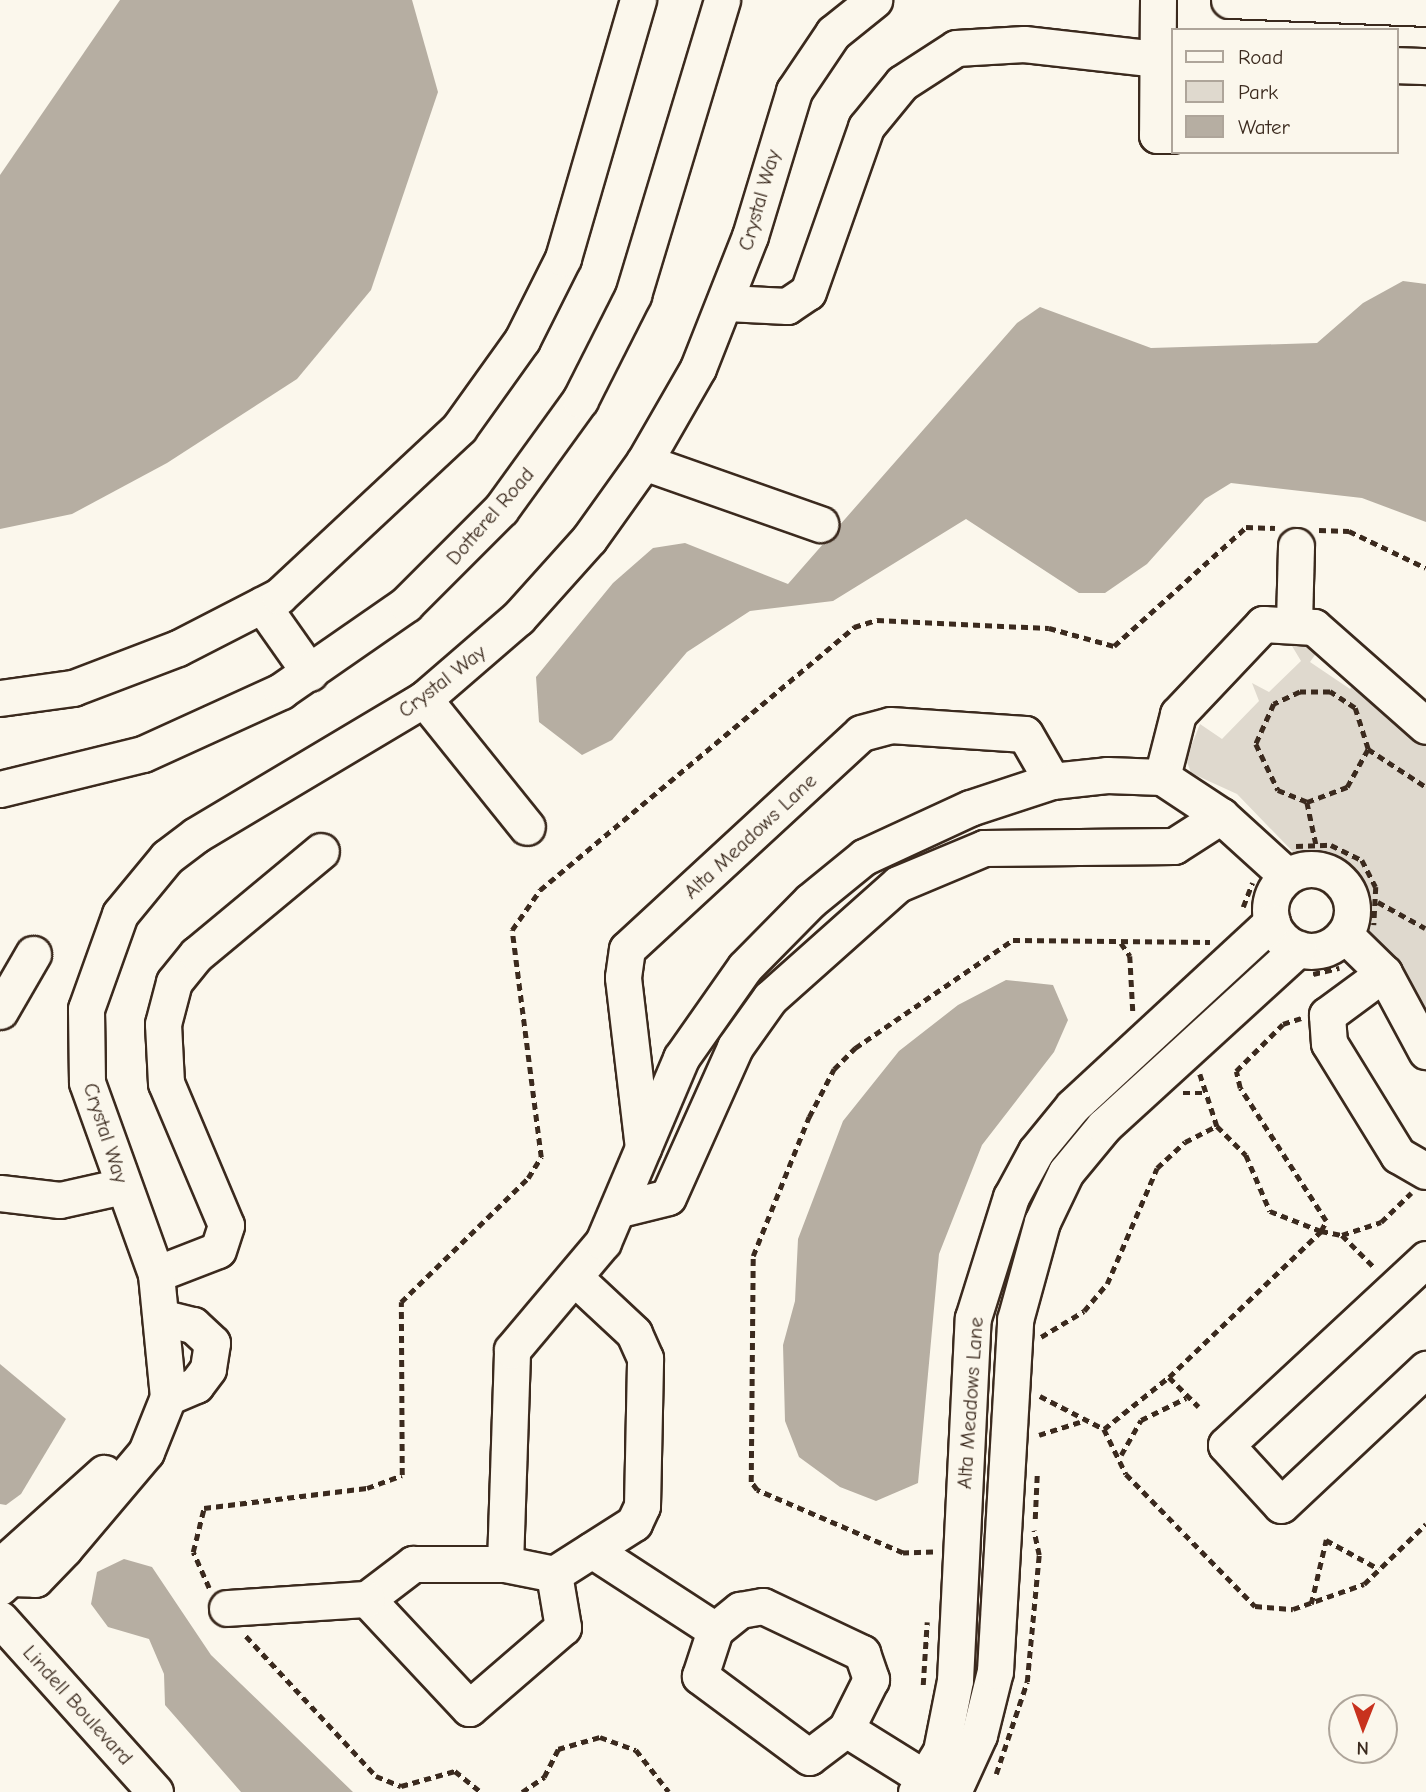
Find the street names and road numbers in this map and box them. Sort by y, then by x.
street label: Crystal Way [733,146,785,254]
street label: Dotterel Road [441,462,539,570]
street label: Crystal Way [393,639,491,723]
street label: Alta Meadows Lane [678,768,822,904]
street label: Crystal Way [78,1080,134,1186]
street label: Alta Meadows Lane [951,1316,989,1490]
street label: Lindell Boulevard [18,1640,138,1770]

